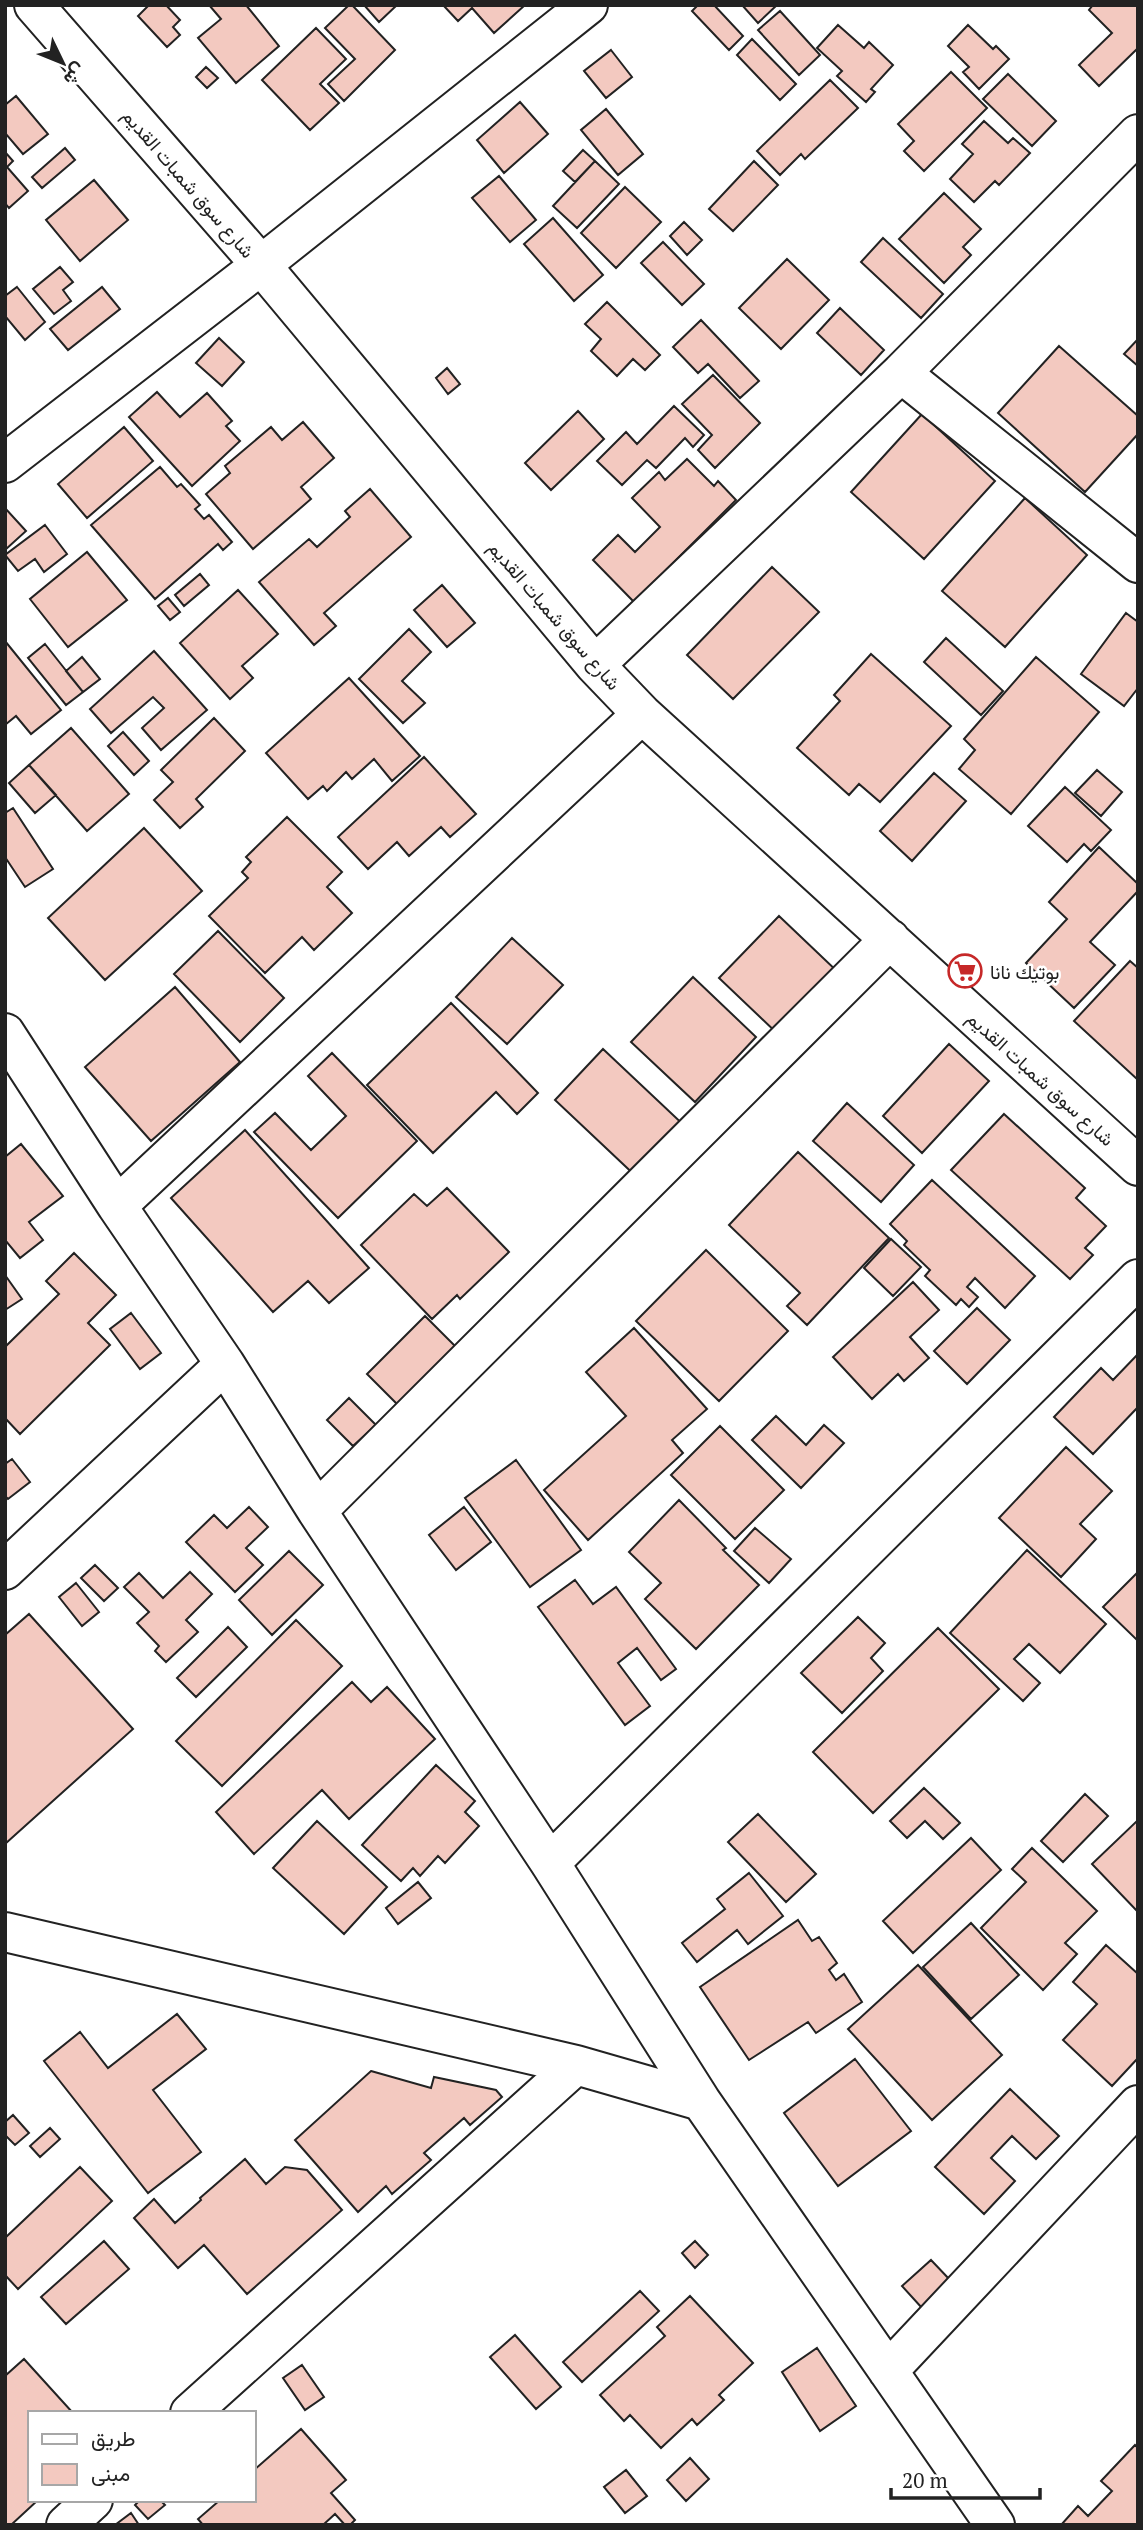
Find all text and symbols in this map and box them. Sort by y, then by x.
north arrow [28,28,98,98]
text: ش [59,58,93,92]
street label: شارع سوق شمبات القديم [116,103,261,264]
street label: شارع سوق شمبات القديم [482,535,627,696]
supermarket icon: بوتيك نانا [946,952,984,990]
place label: بوتيك نانا [990,959,1059,984]
street label: شارع سوق شمبات القديم [961,1005,1120,1152]
legend [28,2411,256,2502]
text: طريق [91,2424,136,2452]
scale bar [891,2456,1040,2500]
text: مبنى [91,2459,130,2487]
text: 20 m [902,2466,948,2494]

